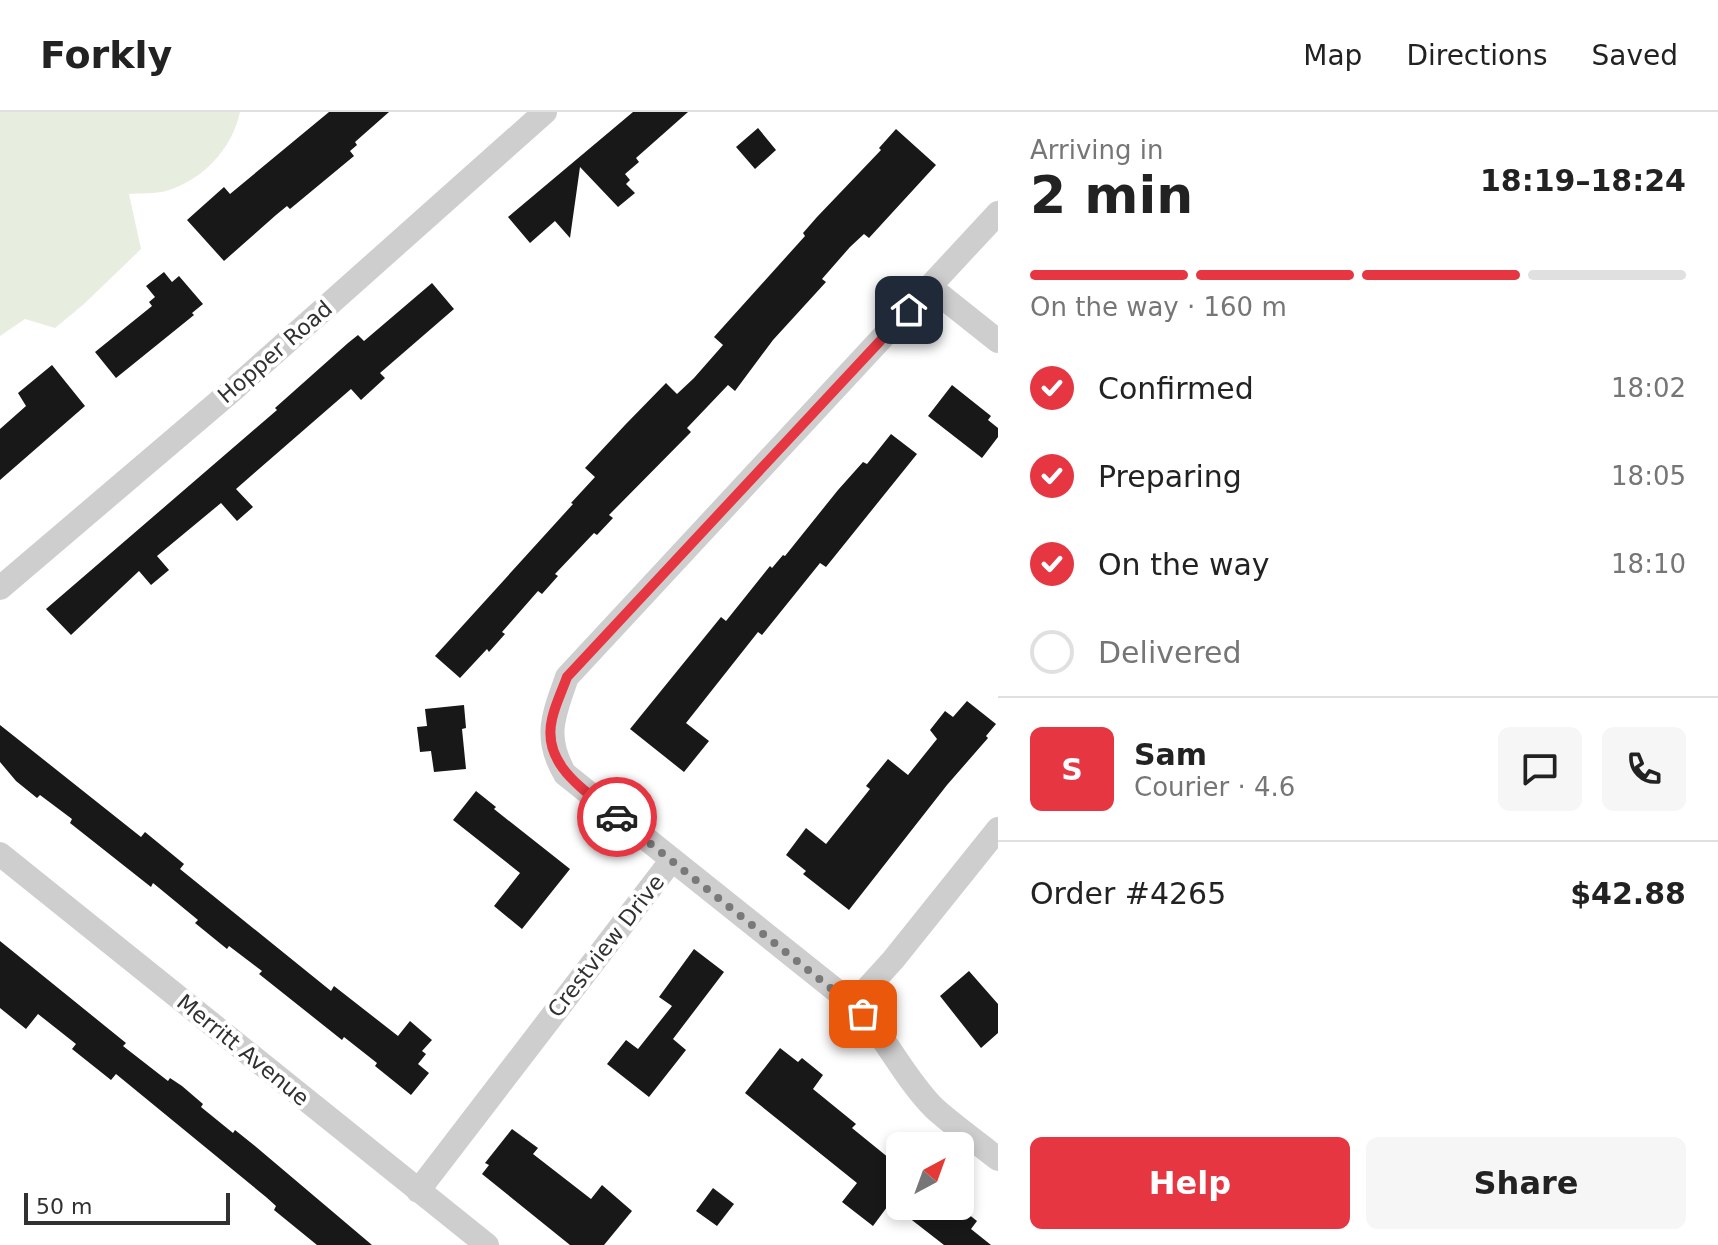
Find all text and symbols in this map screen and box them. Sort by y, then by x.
text: Forkly [40,33,172,77]
text: Map [1303,39,1362,72]
text: Directions [1406,39,1547,72]
text: Saved [1591,39,1678,72]
text: Arriving in [1030,135,1164,165]
text: 18:19–18:24 [1480,163,1686,198]
text: 2 min [1030,165,1193,225]
pin [875,276,943,344]
icon: home [887,288,931,332]
text: On the way · 160 m [1030,292,1287,322]
street label: Hopper Road [213,296,337,408]
icon: check [1030,366,1074,410]
text: Confirmed [1098,371,1254,406]
text: 18:02 [1611,373,1686,403]
icon: check [1030,454,1074,498]
text: Preparing [1098,459,1242,494]
text: 18:05 [1611,461,1686,491]
icon: check [1030,542,1074,586]
text: On the way [1098,547,1270,582]
text: 18:10 [1611,549,1686,579]
text: Delivered [1098,635,1242,670]
button: chat [1498,727,1582,811]
button: phone [1602,727,1686,811]
text: Sam [1134,737,1207,772]
text: S [1061,752,1083,787]
text: Courier · 4.6 [1134,772,1295,802]
courier [577,777,657,857]
icon: car [595,795,639,839]
street label: Crestview Drive [543,870,669,1022]
text: Order #4265 [1030,876,1226,911]
text: $42.88 [1570,876,1686,911]
pin [829,980,897,1048]
street label: Merritt Avenue [172,989,314,1111]
icon: bag [841,992,885,1036]
north arrow [886,1132,974,1220]
map controls [886,1132,974,1220]
button: Help [1030,1137,1350,1229]
button: Share [1366,1137,1686,1229]
scale bar [24,1189,230,1225]
text: 50 m [36,1194,92,1219]

